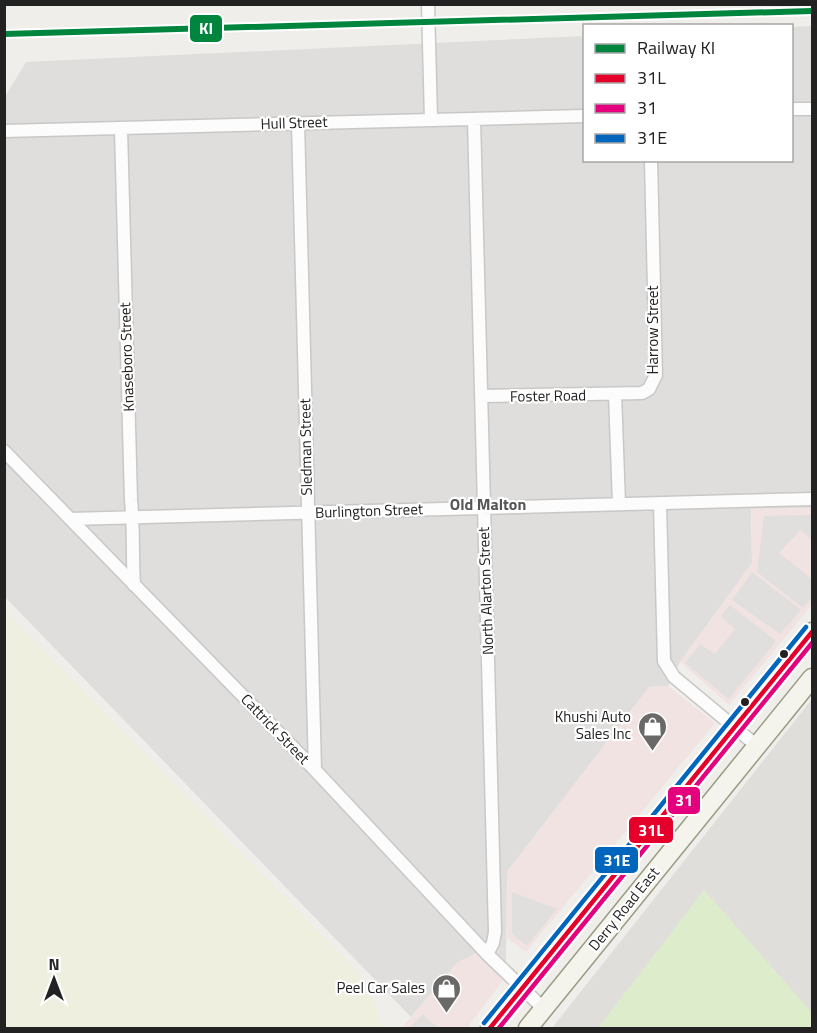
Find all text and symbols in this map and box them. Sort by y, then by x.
line badge: KI [189,14,223,43]
text: KI [199,16,213,40]
legend [583,24,793,162]
text: Railway KI [637,34,715,61]
text: 31L [637,64,666,91]
text: 31 [637,94,657,121]
street label: Hull Street [260,110,329,135]
text: 31E [637,124,667,151]
street label: Harrow Street [641,285,664,375]
street label: Knaseboro Street [113,301,140,412]
street label: Foster Road [510,383,586,408]
street label: Sledman Street [293,397,318,496]
district label: Old Malton [450,492,526,516]
street label: Burlington Street [315,497,424,524]
street label: North Alarton Street [472,526,499,655]
unlabelled marker [778,648,790,660]
street label: Cattrick Street [236,688,316,770]
unlabelled marker [739,696,751,708]
place label: Khushi Auto Sales Inc [555,705,631,745]
shop icon: Khushi Auto Sales Inc [636,710,668,752]
line badge: 31 [667,786,701,815]
text: 31 [675,788,693,812]
line badge: 31L [628,816,674,844]
text: 31L [638,818,664,842]
line badge: 31E [594,846,639,874]
text: 31E [604,848,631,872]
street label: Derry Road East [583,861,665,956]
north arrow [24,949,84,1009]
text: N [48,952,60,976]
shop icon: Peel Car Sales [430,972,462,1014]
place label: Peel Car Sales [336,976,425,999]

